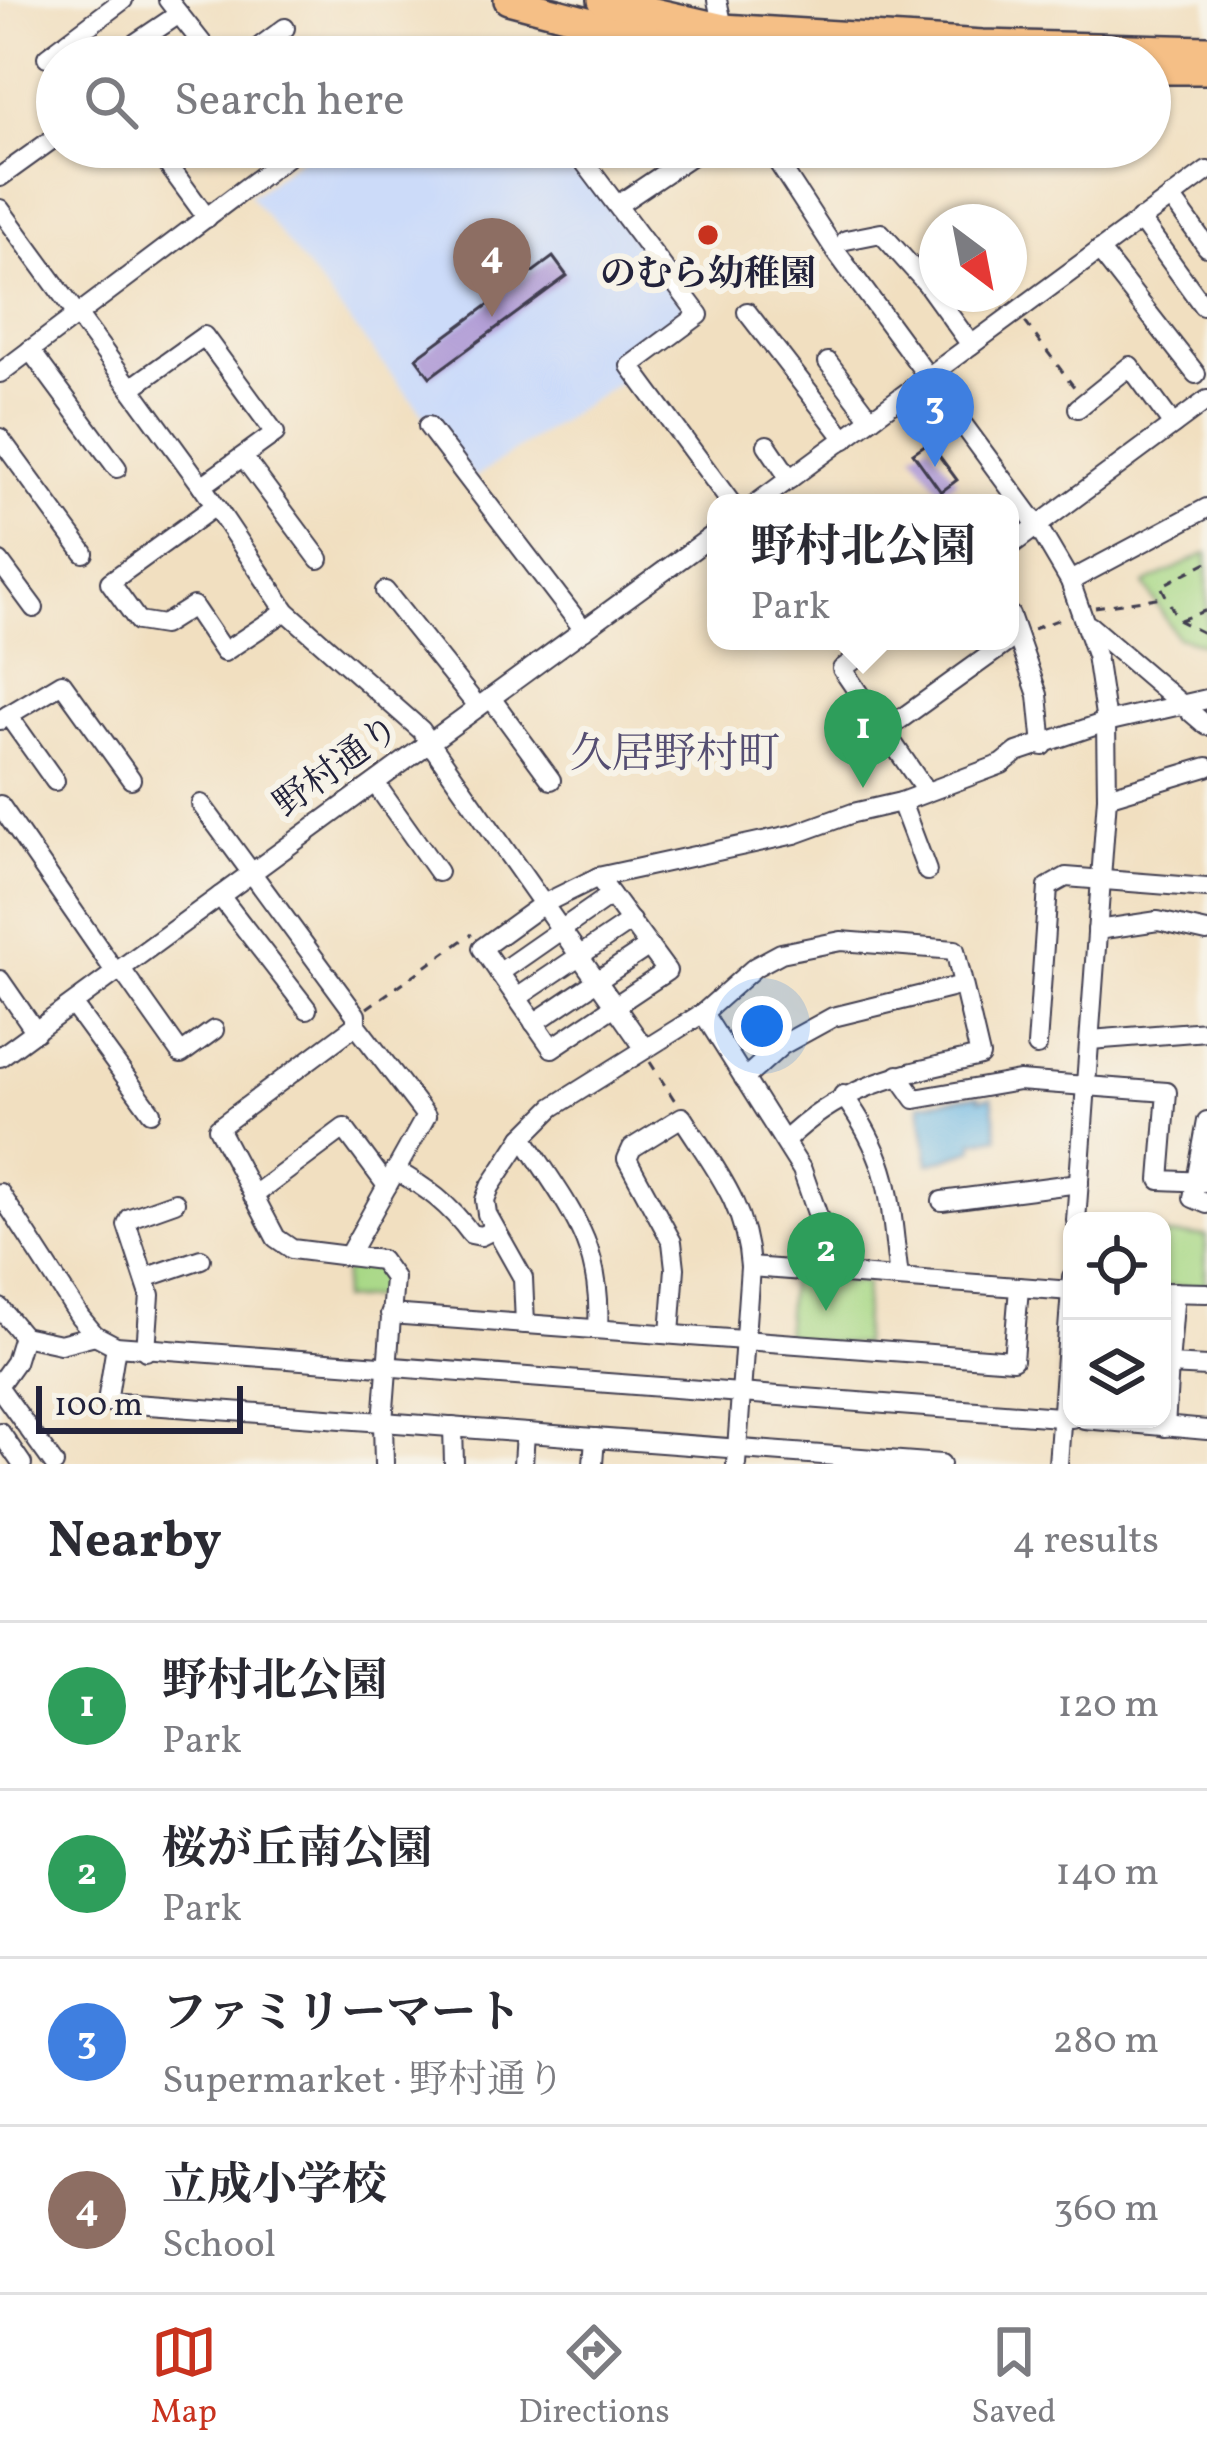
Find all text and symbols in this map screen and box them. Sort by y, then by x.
search box [36,36,1171,168]
icon: search [78,69,144,135]
text: Search here [174,71,405,134]
north arrow [919,204,1027,312]
pin: 4 [453,218,531,317]
marker: のむら幼稚園 [695,222,721,248]
place label: のむら幼稚園 [600,251,816,301]
pin: 3 [896,368,974,467]
popup [707,494,1019,650]
text: 野村北公園 [750,518,976,581]
text: Park [750,581,830,635]
pin: 1 [824,689,902,788]
street label: 野村通り [265,705,411,831]
district label: 久居野村町 [570,727,780,786]
your location [732,996,792,1056]
pin: 2 [787,1212,865,1311]
map controls [1063,1212,1171,1428]
button: locate [1063,1212,1171,1320]
button: layers [1063,1320,1171,1428]
scale bar [36,1380,243,1433]
text: 100 m [54,1384,143,1430]
text: Nearby [48,1507,222,1578]
text: 4 results [1012,1515,1159,1569]
text: 野村北公園 [162,1652,387,1715]
text: 1 [79,1679,95,1733]
text: 120 m [1058,1679,1159,1733]
text: Park [162,1715,242,1769]
text: 桜が丘南公園 [162,1820,432,1883]
text: 2 [77,1847,97,1901]
text: 140 m [1056,1847,1159,1901]
text: Park [162,1883,242,1937]
text: ファミリーマート [162,1984,521,2047]
text: 3 [77,2015,97,2069]
text: 280 m [1052,2015,1159,2069]
text: Supermarket · 野村通り [162,2055,565,2109]
text: 立成小学校 [162,2156,387,2219]
text: 4 [75,2183,99,2237]
text: 360 m [1054,2183,1159,2237]
text: School [162,2219,276,2273]
tab: Map [151,2319,217,2437]
tab: Directions [518,2319,670,2437]
tab: Saved [971,2319,1056,2437]

